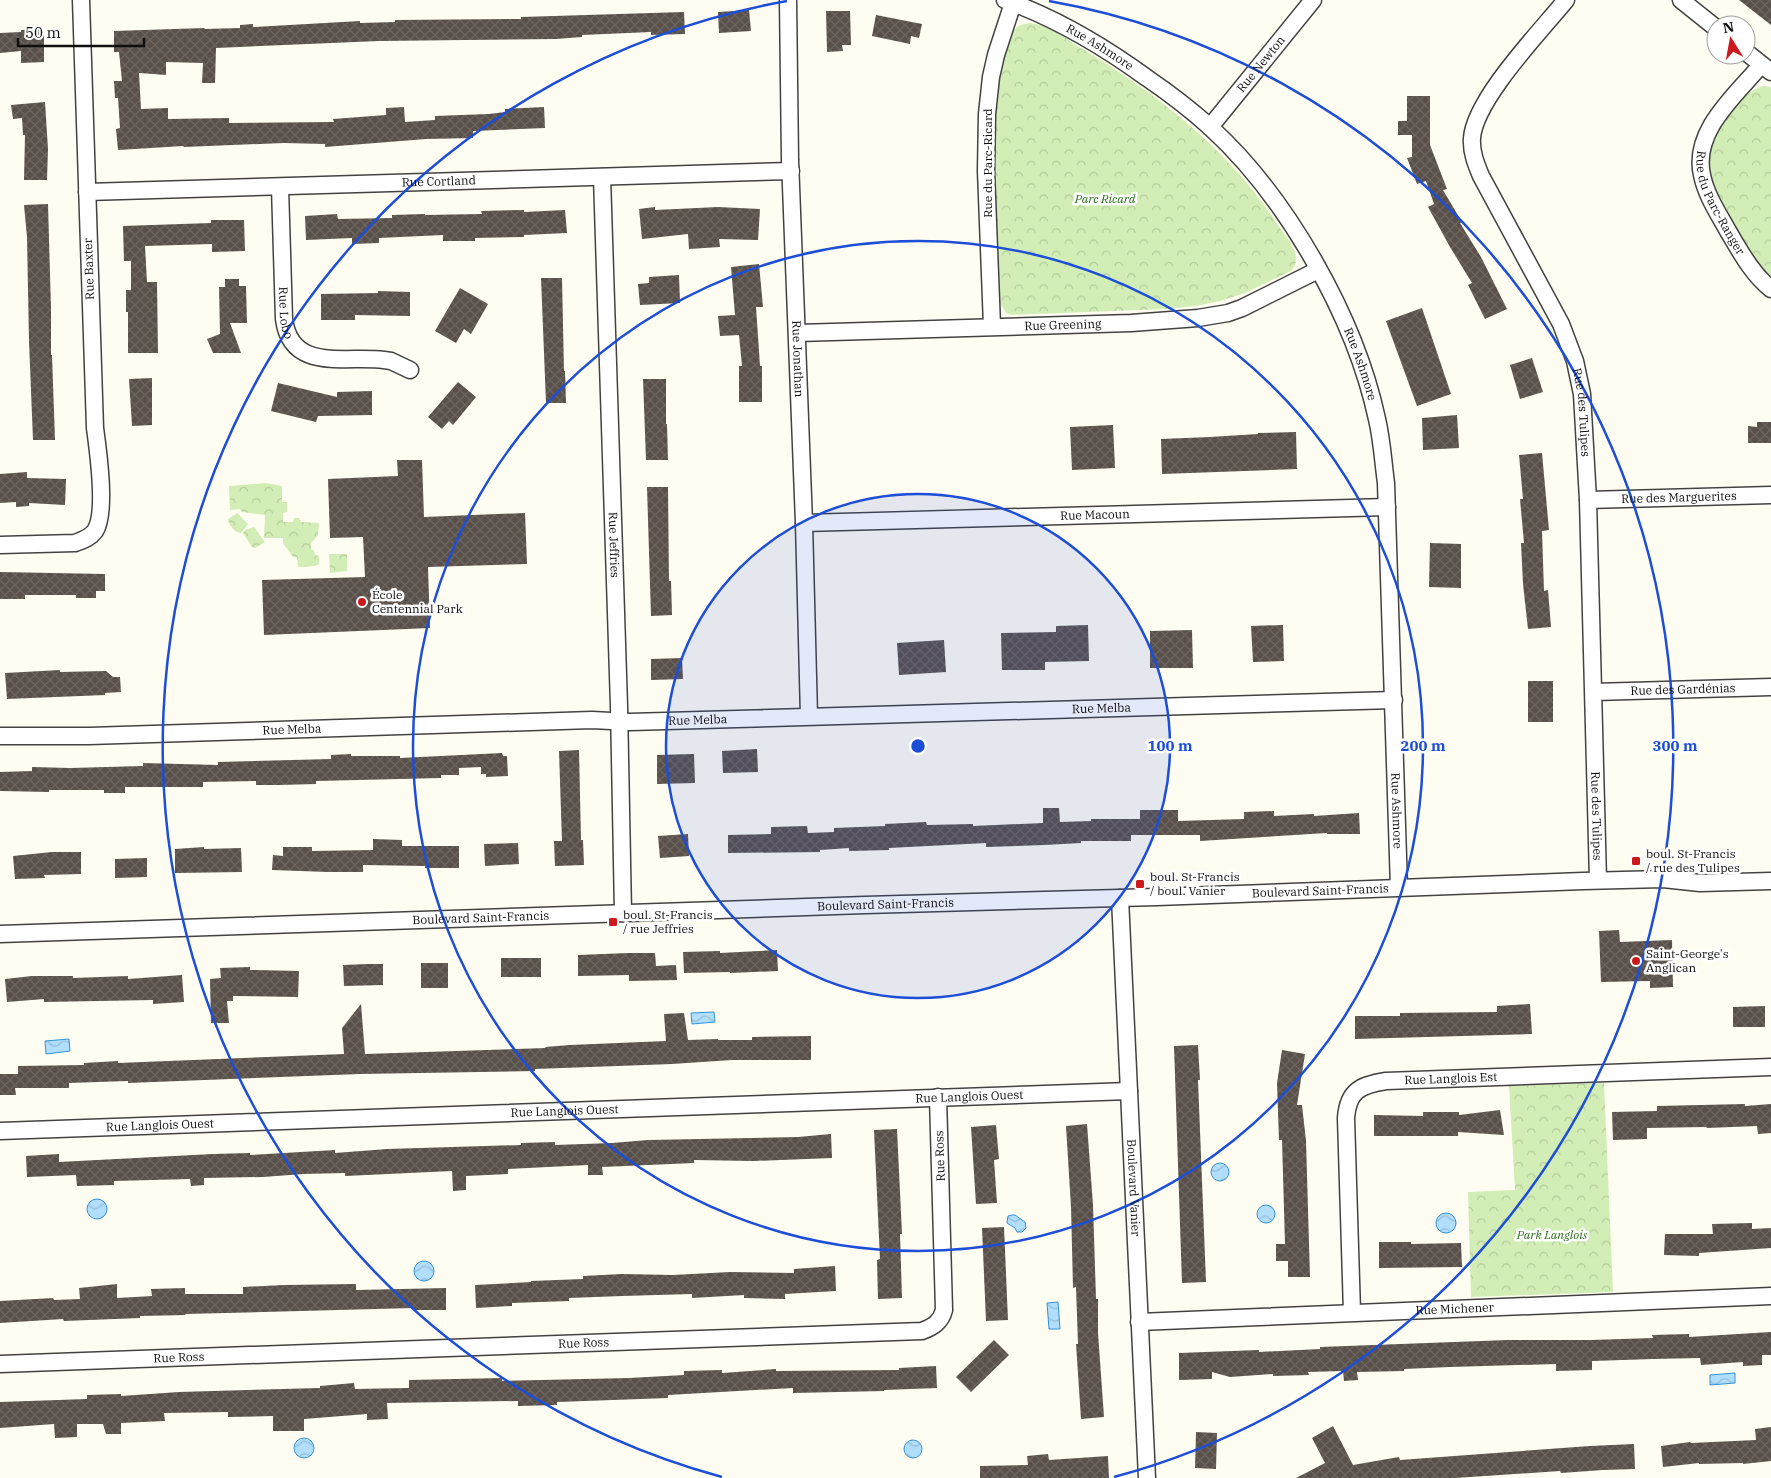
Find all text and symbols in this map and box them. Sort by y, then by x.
scale bar [18,15,144,47]
north arrow [1706,15,1756,65]
text: N [1721,17,1736,37]
street label: Rue Ashmore [1064,20,1137,73]
text: 50 m [25,23,61,42]
street label: Rue Newton [1233,32,1288,95]
street label: Rue du Parc-Ricard [980,108,995,218]
street label: Rue du Parc-Ranger [1694,150,1749,258]
street label: Rue Cortland [402,172,476,190]
park label: Parc Ricard [1074,191,1136,206]
street label: Rue Baxter [80,237,97,300]
street label: Rue Lobo [276,286,297,342]
street label: Rue Greening [1024,316,1102,333]
street label: Rue Jonathan [789,320,807,398]
street label: Rue Ashmore [1341,325,1380,402]
street label: Rue des Tulipes [1570,367,1594,457]
street label: Rue des Marguerites [1621,488,1737,506]
street label: Rue Macoun [1060,506,1130,523]
street label: Rue Jeffries [606,512,623,578]
place label: École Centennial Park [372,587,463,616]
marker: École Centennial Park [356,596,368,608]
street label: Rue des Gardénias [1630,680,1736,698]
street label: Rue Melba [1072,700,1132,716]
street label: Rue Melba [668,711,728,728]
street label: Rue Melba [262,721,322,737]
text: 100 m [1147,736,1193,755]
text: 200 m [1400,736,1446,755]
text: 300 m [1652,736,1698,755]
centre of rings [909,737,927,755]
street label: Rue des Tulipes [1588,771,1605,861]
street label: Rue Ashmore [1388,772,1406,849]
place label: boul. St-Francis / rue des Tulipes [1646,846,1740,875]
marker: boul. St-Francis / rue des Tulipes [1630,855,1642,867]
place label: boul. St-Francis / boul. Vanier [1150,869,1240,898]
marker: boul. St-Francis / boul. Vanier [1134,878,1146,890]
street label: Boulevard Saint-Francis [1252,880,1389,900]
street label: Boulevard Saint-Francis [817,895,954,914]
place label: boul. St-Francis / rue Jeffries [623,907,713,936]
street label: Boulevard Saint-Francis [412,908,550,927]
marker: boul. St-Francis / rue Jeffries [607,916,619,928]
place label: Saint-George's Anglican [1646,946,1729,975]
marker: Saint-George's Anglican [1630,955,1642,967]
street label: Rue Langlois Est [1404,1069,1498,1087]
street label: Rue Langlois Ouest [915,1087,1024,1106]
street label: Rue Langlois Ouest [510,1101,619,1120]
street label: Rue Langlois Ouest [106,1115,214,1134]
street label: Rue Ross [931,1130,948,1182]
street label: Boulevard Vanier [1124,1139,1144,1237]
park label: Park Langlois [1516,1227,1588,1242]
street label: Rue Michener [1415,1299,1495,1318]
street label: Rue Ross [558,1334,610,1351]
street label: Rue Ross [153,1349,205,1366]

